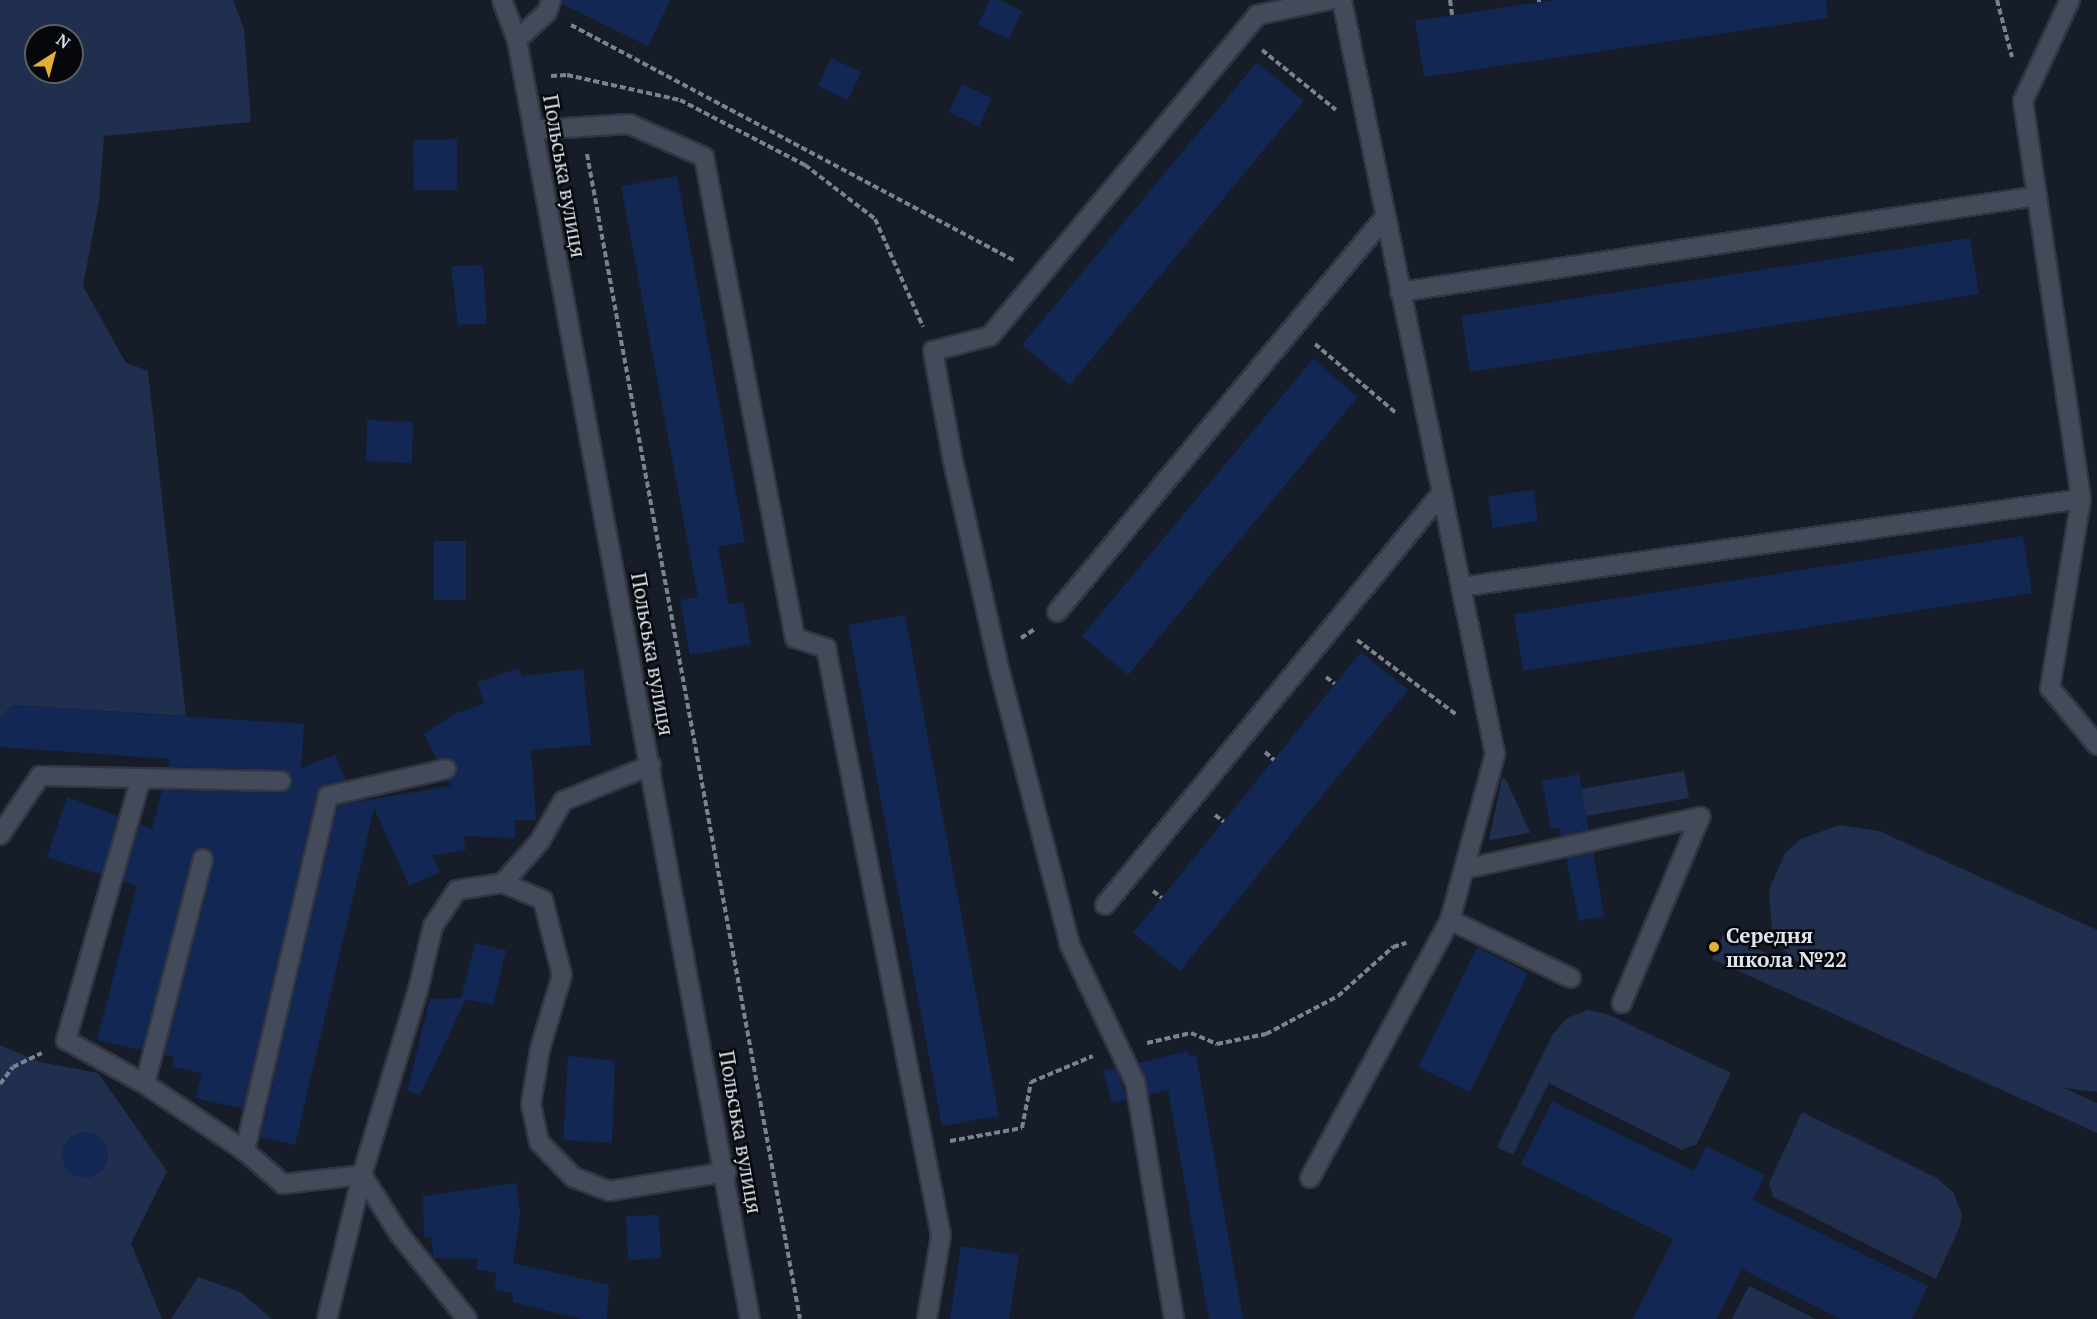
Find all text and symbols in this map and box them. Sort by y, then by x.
north arrow [24,24,84,84]
text: N [52,29,75,54]
street label: Польська вулиця [538,93,592,259]
street label: Польська вулиця [626,571,680,737]
place label: Середня школа №22 [1726,922,1847,972]
marker: Середня школа №22 [1707,940,1721,954]
street label: Польська вулиця [714,1049,768,1215]

